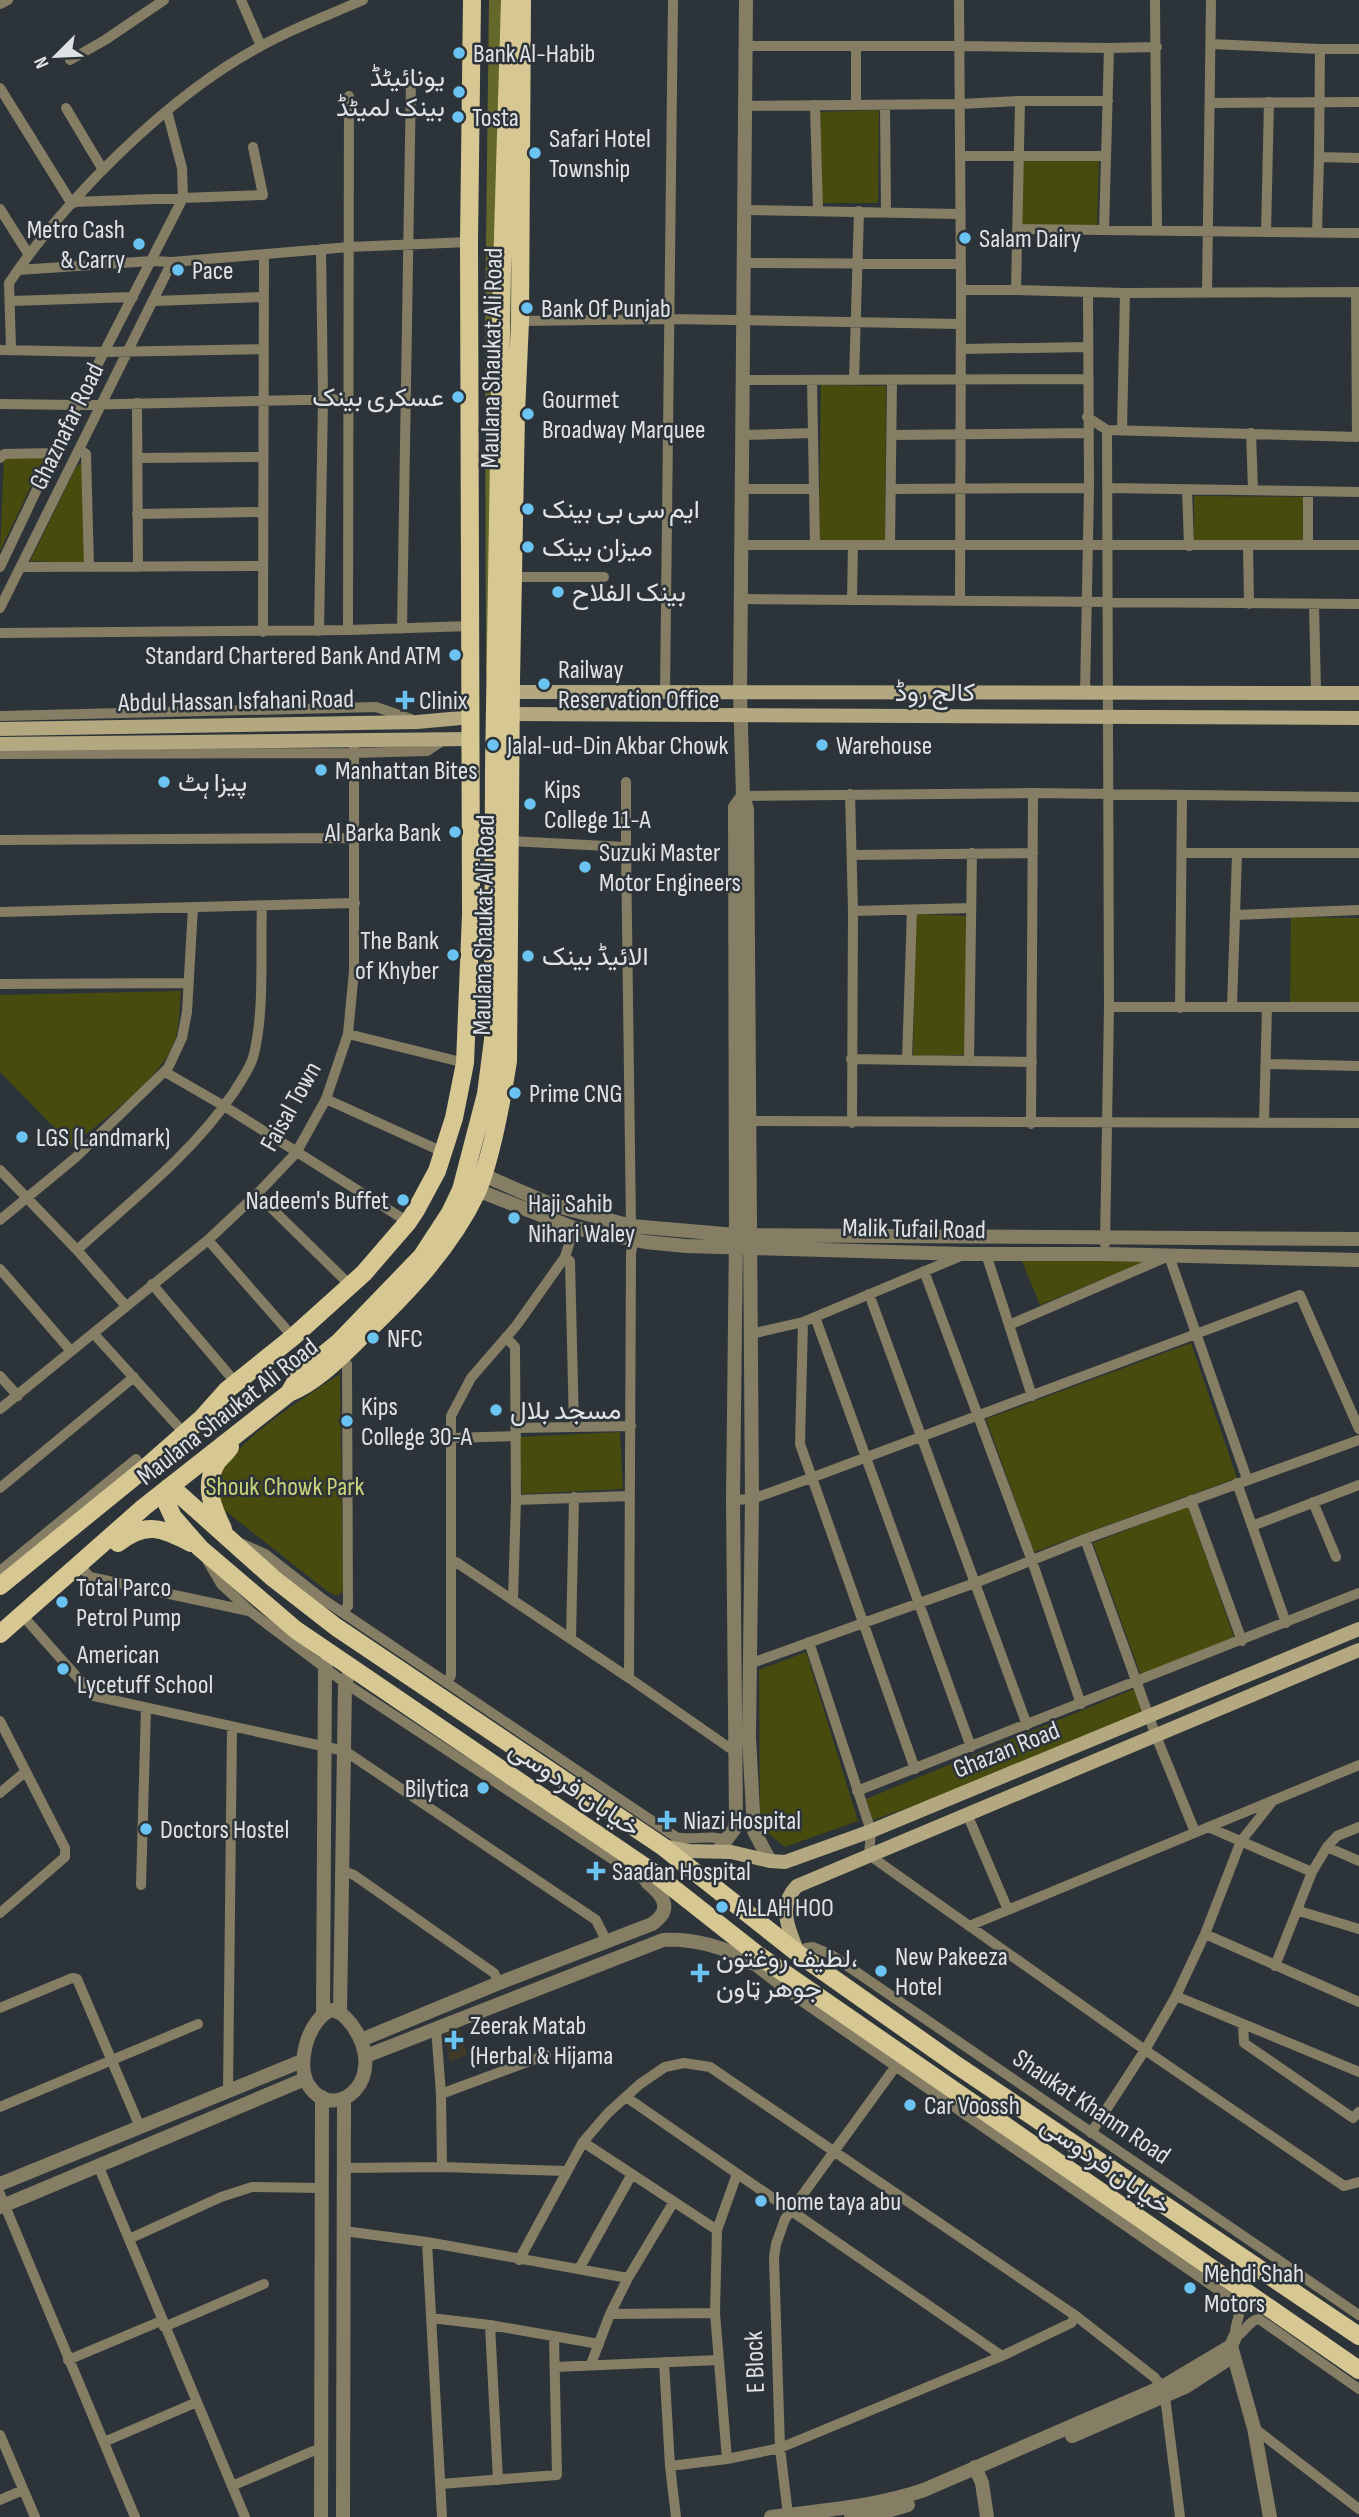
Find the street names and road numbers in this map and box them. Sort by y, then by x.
street label: Maulana Shaukat Ali Road [475,247,510,469]
street label: Ghaznafar Road [23,358,111,495]
street label: کالج روڈ [895,678,975,710]
street label: Abdul Hassan Isfahani Road [117,684,354,719]
street label: Maulana Shaukat Ali Road [467,814,502,1036]
street label: Faisal Town [254,1056,329,1157]
street label: Malik Tufail Road [842,1213,986,1246]
street label: Maulana Shaukat Ali Road [131,1332,324,1492]
street label: Ghazan Road [949,1715,1064,1786]
street label: خیابان فردوسی [503,1734,645,1844]
street label: Shaukat Khanm Road [1006,2043,1176,2171]
street label: خیابان فردوسی [1034,2110,1176,2222]
street label: E Block [739,2330,772,2394]

